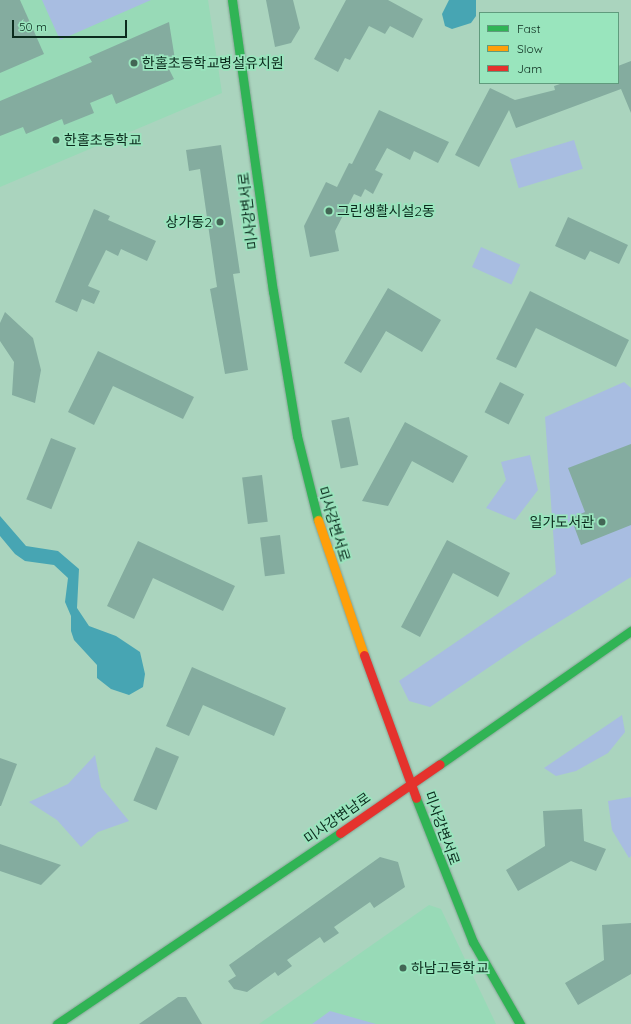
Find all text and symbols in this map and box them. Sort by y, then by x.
scale bar [14,12,129,38]
legend [479,12,619,84]
text: 50 m [19,19,47,34]
text: Fast [517,21,541,36]
text: Slow [517,41,543,56]
place label: 한홀초등학교병설유치원 [142,55,284,71]
marker: 한홀초등학교병설유치원 [129,58,139,68]
text: Jam [517,61,542,76]
place label: 한홀초등학교 [64,132,141,148]
marker: 한홀초등학교 [51,135,61,145]
street label: 미사강변서로 [235,172,261,250]
place label: 그린생활시설2동 [337,203,435,219]
marker: 그린생활시설2동 [324,206,334,216]
place label: 상가동2 [166,214,212,230]
marker: 상가동2 [215,217,225,227]
street label: 미사강변서로 [315,485,353,563]
place label: 일가도서관 [530,514,594,530]
marker: 일가도서관 [597,517,607,527]
street label: 미사강변남로 [301,789,373,847]
street label: 미사강변서로 [421,789,463,867]
place label: 하남고등학교 [411,960,488,976]
marker: 하남고등학교 [398,963,408,973]

